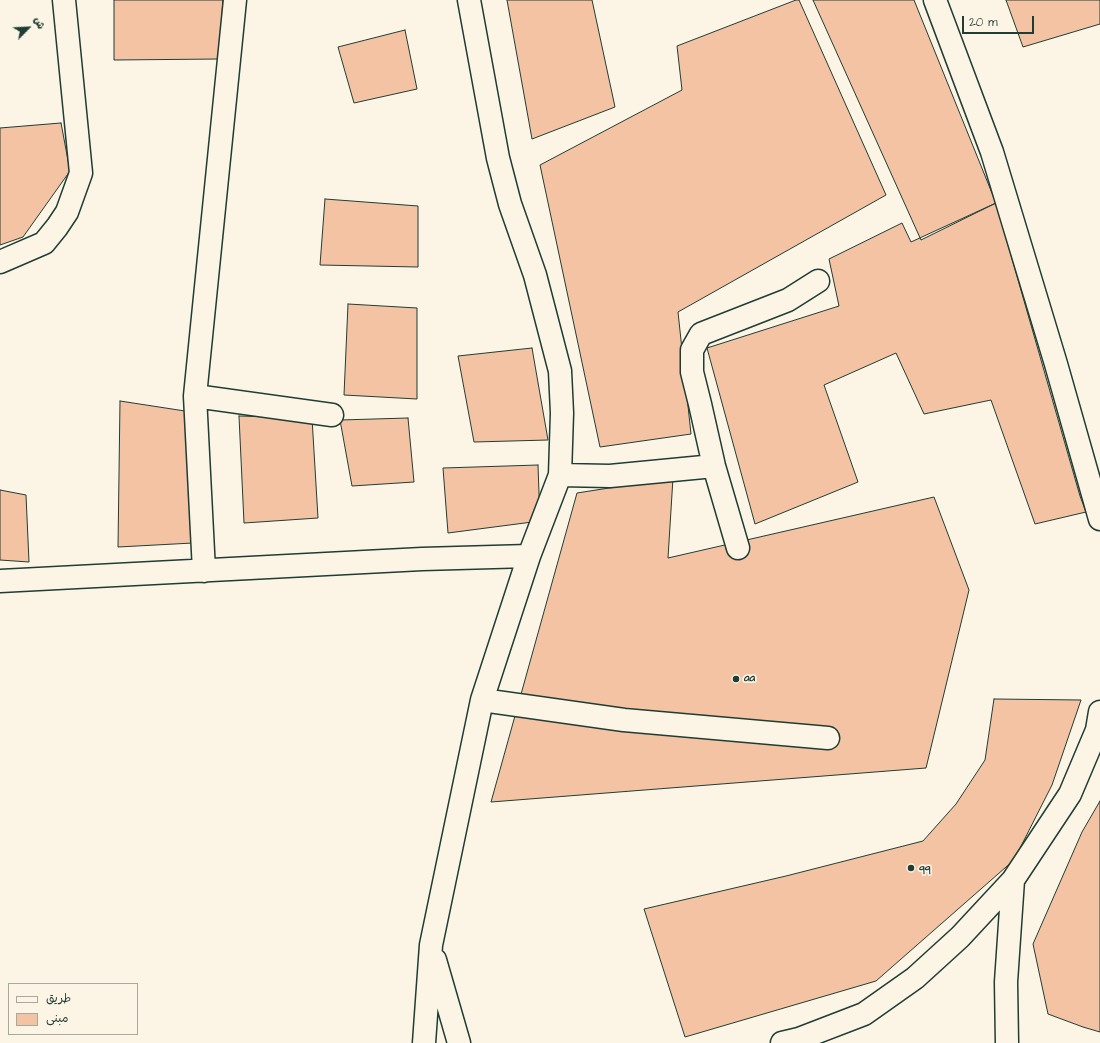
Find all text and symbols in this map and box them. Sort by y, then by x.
north arrow [8,8,48,48]
scale bar [964,8,1036,34]
text: ش [30,14,49,31]
text: 20 m [969,14,998,31]
place label: aa [744,672,755,686]
marker: aa [731,674,741,684]
place label: qq [919,861,930,875]
marker: qq [906,863,916,873]
legend [8,983,138,1035]
text: طريق [46,990,71,1007]
text: مبنى [46,1010,69,1027]

